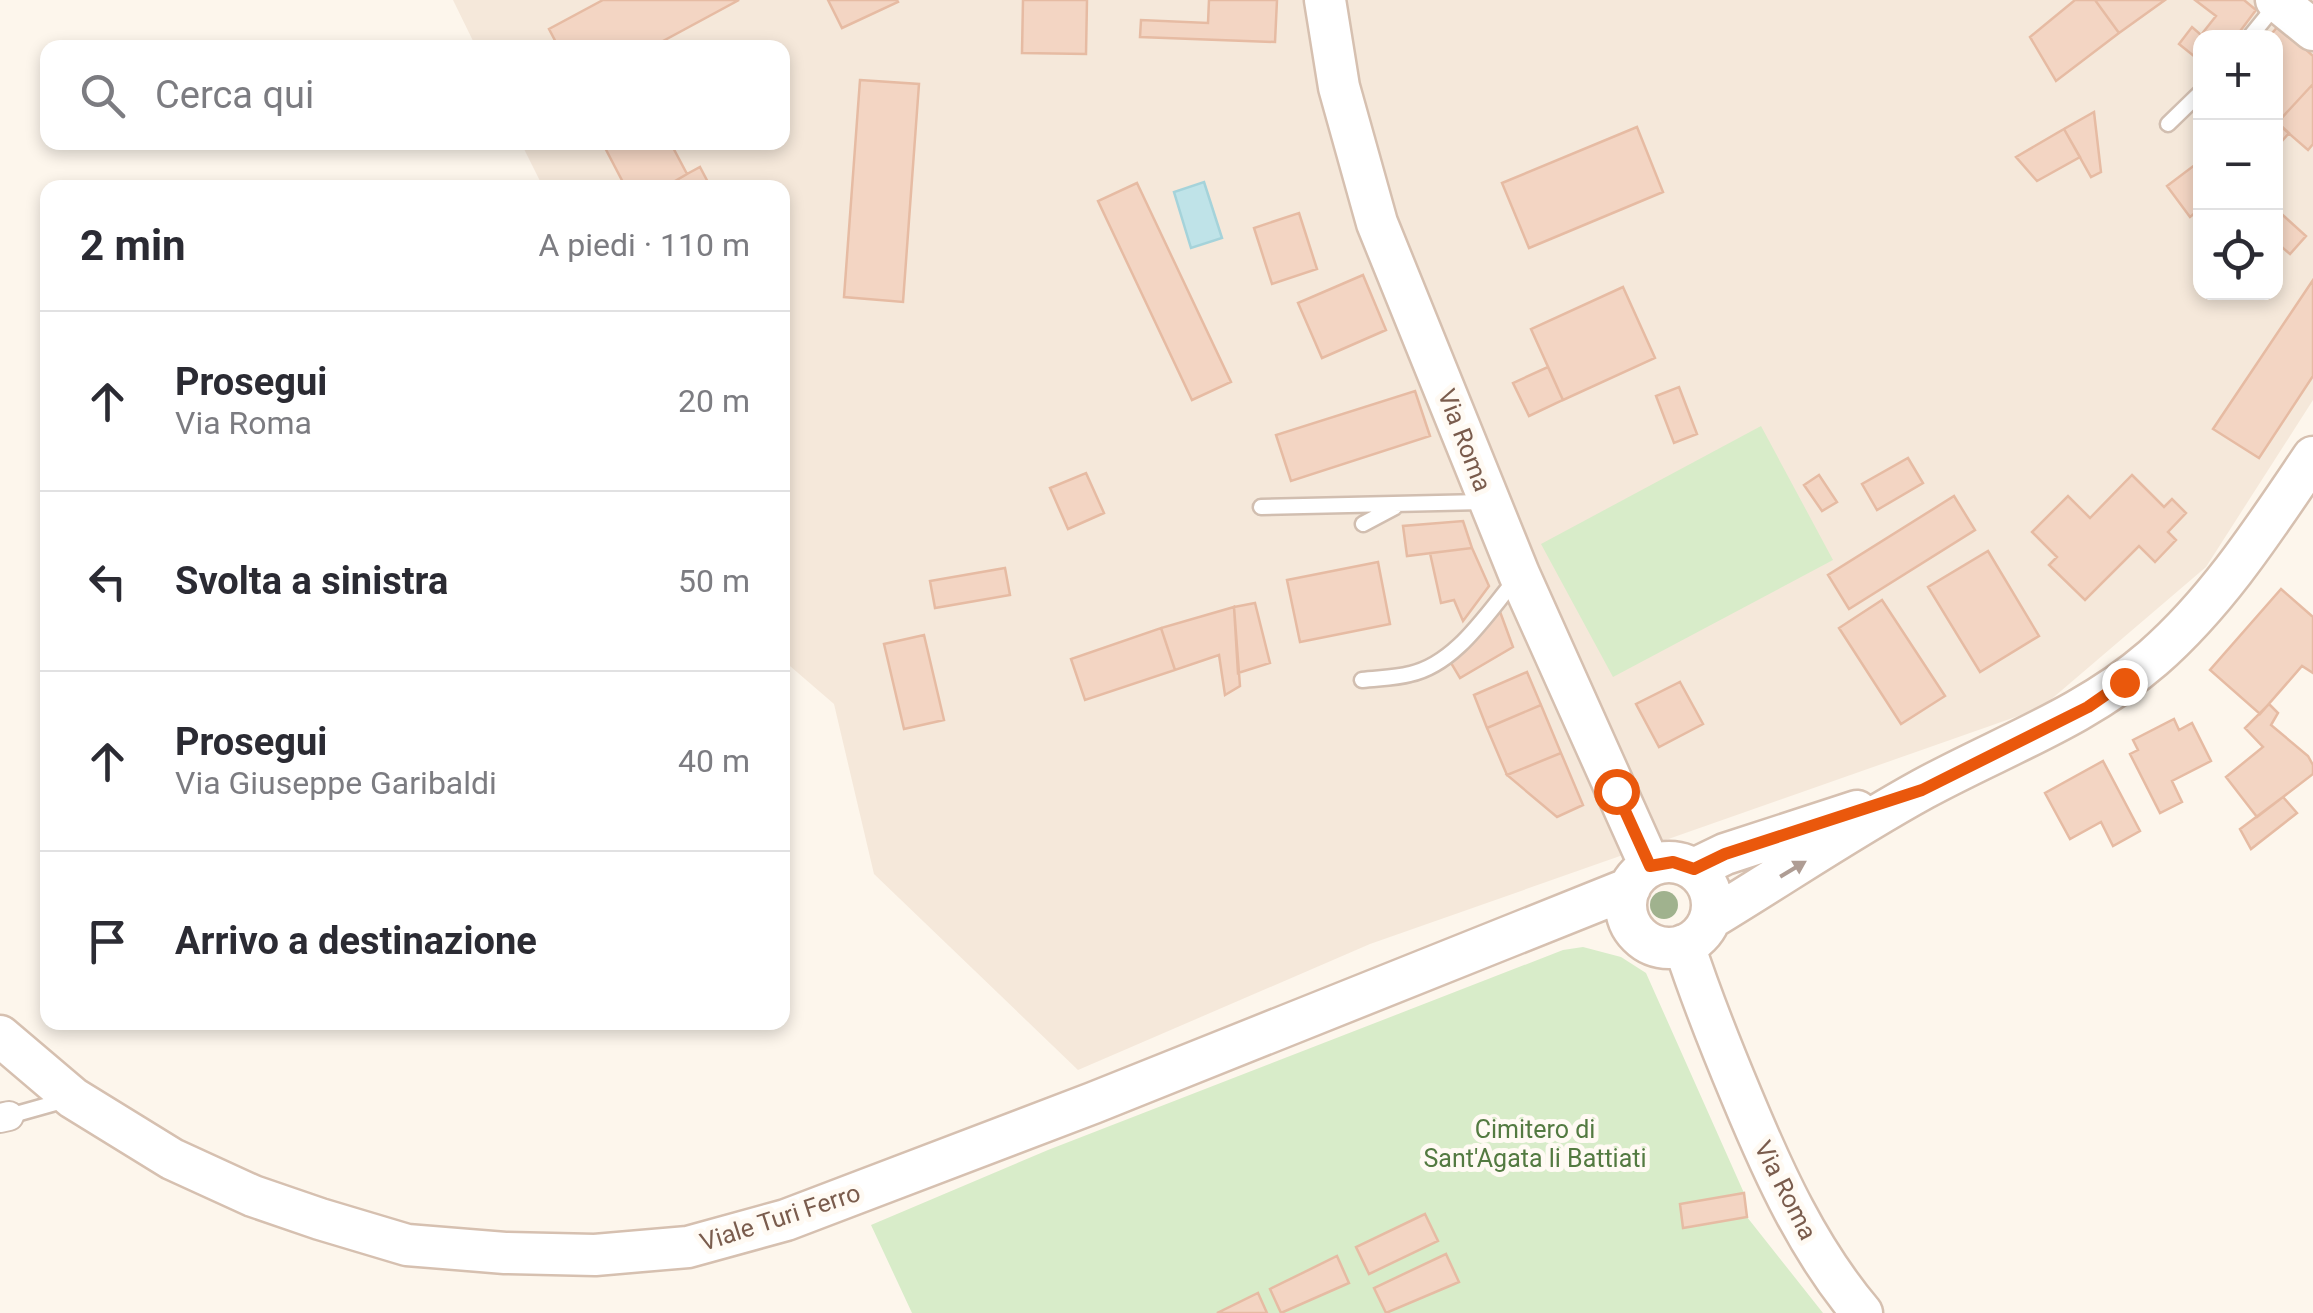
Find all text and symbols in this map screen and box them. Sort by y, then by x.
map controls [2193,30,2283,300]
button: + [2193,30,2283,120]
search box [40,40,790,150]
icon: search [75,68,130,123]
text: Cerca qui [155,73,314,117]
button: − [2193,120,2283,210]
button: locate [2193,210,2283,300]
text: 2 min [80,221,186,270]
text: A piedi · 110 m [538,226,750,264]
text: Prosegui [175,360,327,404]
icon: ahead [80,374,135,429]
text: 20 m [678,382,750,420]
street label: Via Roma [1432,385,1497,495]
text: Via Roma [175,404,312,442]
icon: left [80,554,135,609]
text: Svolta a sinistra [175,559,448,603]
text: 50 m [678,562,750,600]
route end [2102,660,2148,706]
text: Prosegui [175,720,327,764]
icon: ahead [80,734,135,789]
text: 40 m [678,742,750,780]
text: Via Giuseppe Garibaldi [175,764,497,802]
route start [1594,769,1640,815]
one-way arrow [1779,861,1807,878]
icon: arrive [80,914,135,969]
text: Arrivo a destinazione [175,919,537,963]
park label: Cimitero di Sant'Agata li Battiati [1423,1115,1647,1173]
street label: Via Roma [1748,1136,1823,1244]
street label: Viale Turi Ferro [696,1178,864,1257]

